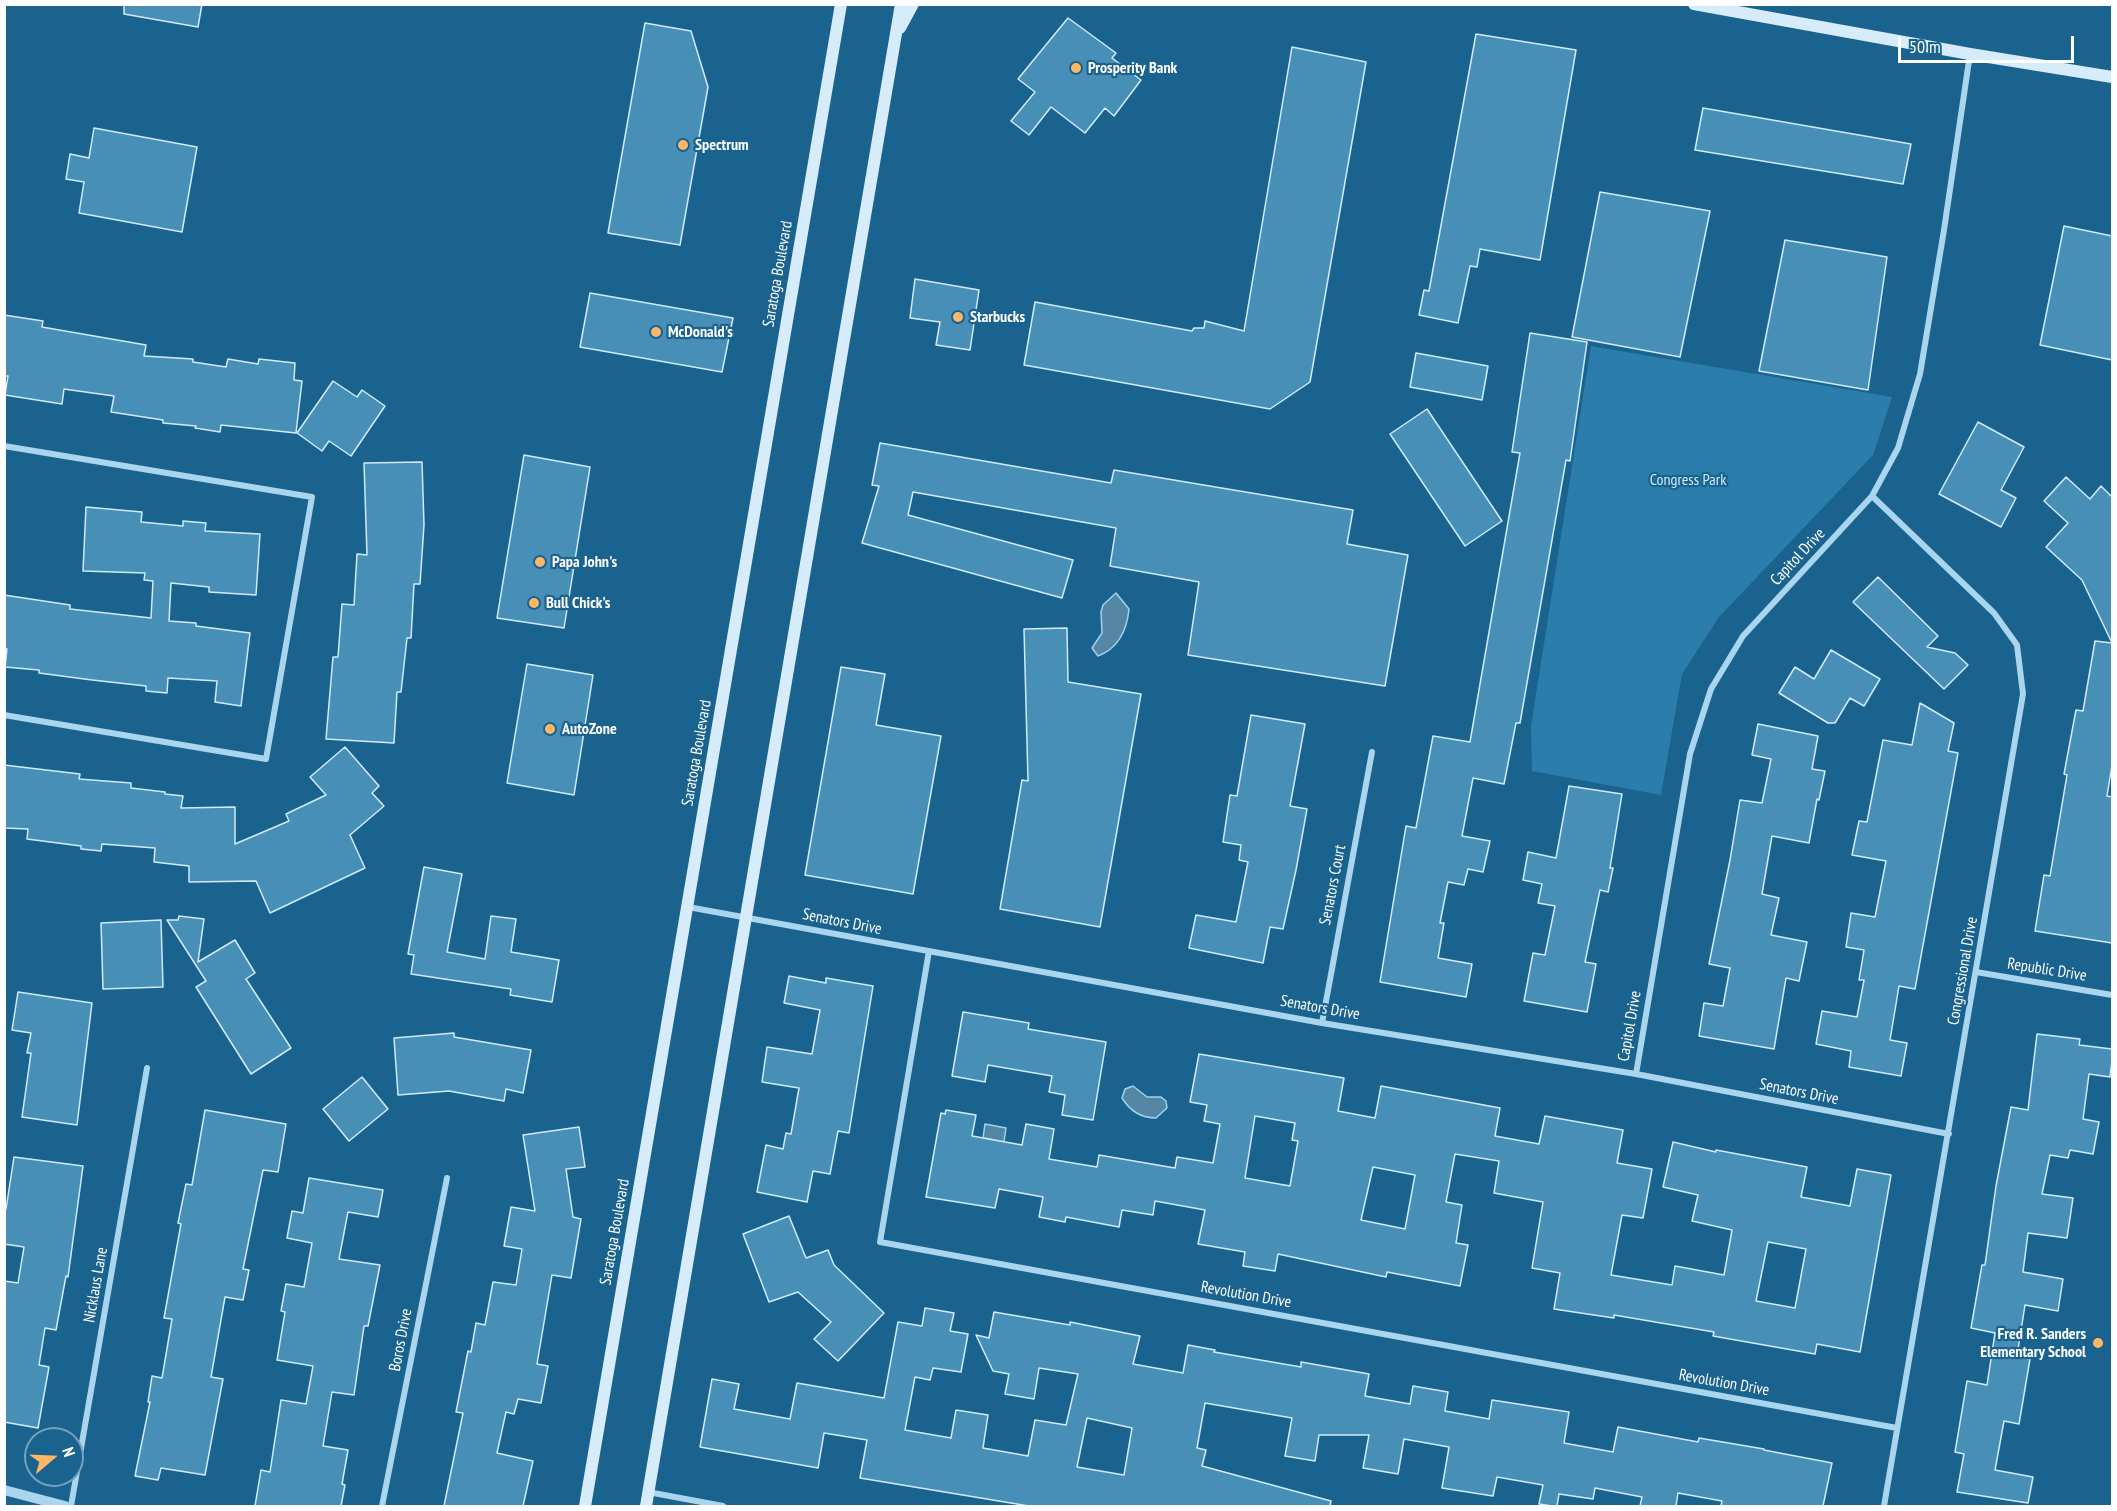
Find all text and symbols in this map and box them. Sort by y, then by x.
scale bar [1901,24,2076,62]
text: 50 m [1909,35,1941,58]
place label: Prosperity Bank [1088,58,1177,78]
marker: Prosperity Bank [1069,61,1083,75]
place label: Spectrum [695,135,749,155]
marker: Spectrum [676,138,690,152]
street label: Saratoga Boulevard [759,220,797,328]
place label: Starbucks [970,307,1025,327]
marker: Starbucks [951,310,965,324]
place label: McDonald's [668,322,733,342]
marker: McDonald's [649,325,663,339]
park label: Congress Park [1650,470,1726,490]
street label: Capitol Drive [1767,524,1829,590]
place label: Papa John's [552,552,617,572]
marker: Papa John's [533,555,547,569]
place label: Bull Chick's [546,593,610,613]
marker: Bull Chick's [527,596,541,610]
street label: Saratoga Boulevard [678,699,716,807]
place label: AutoZone [562,719,617,739]
marker: AutoZone [543,722,557,736]
street label: Senators Court [1316,843,1350,927]
street label: Senators Drive [801,905,883,939]
street label: Congressional Drive [1944,915,1982,1027]
street label: Republic Drive [2006,954,2088,986]
street label: Capitol Drive [1614,989,1646,1063]
street label: Senators Drive [1279,992,1361,1024]
street label: Senators Drive [1758,1075,1840,1109]
street label: Saratoga Boulevard [596,1178,634,1286]
street label: Nicklaus Lane [80,1246,112,1324]
street label: Revolution Drive [1199,1278,1293,1312]
street label: Boros Drive [386,1307,416,1373]
place label: Fred R. Sanders Elementary School [1980,1324,2086,1362]
marker: Fred R. Sanders Elementary School [2091,1336,2105,1350]
street label: Revolution Drive [1677,1366,1771,1400]
north arrow [24,1427,84,1487]
text: N [58,1444,80,1459]

